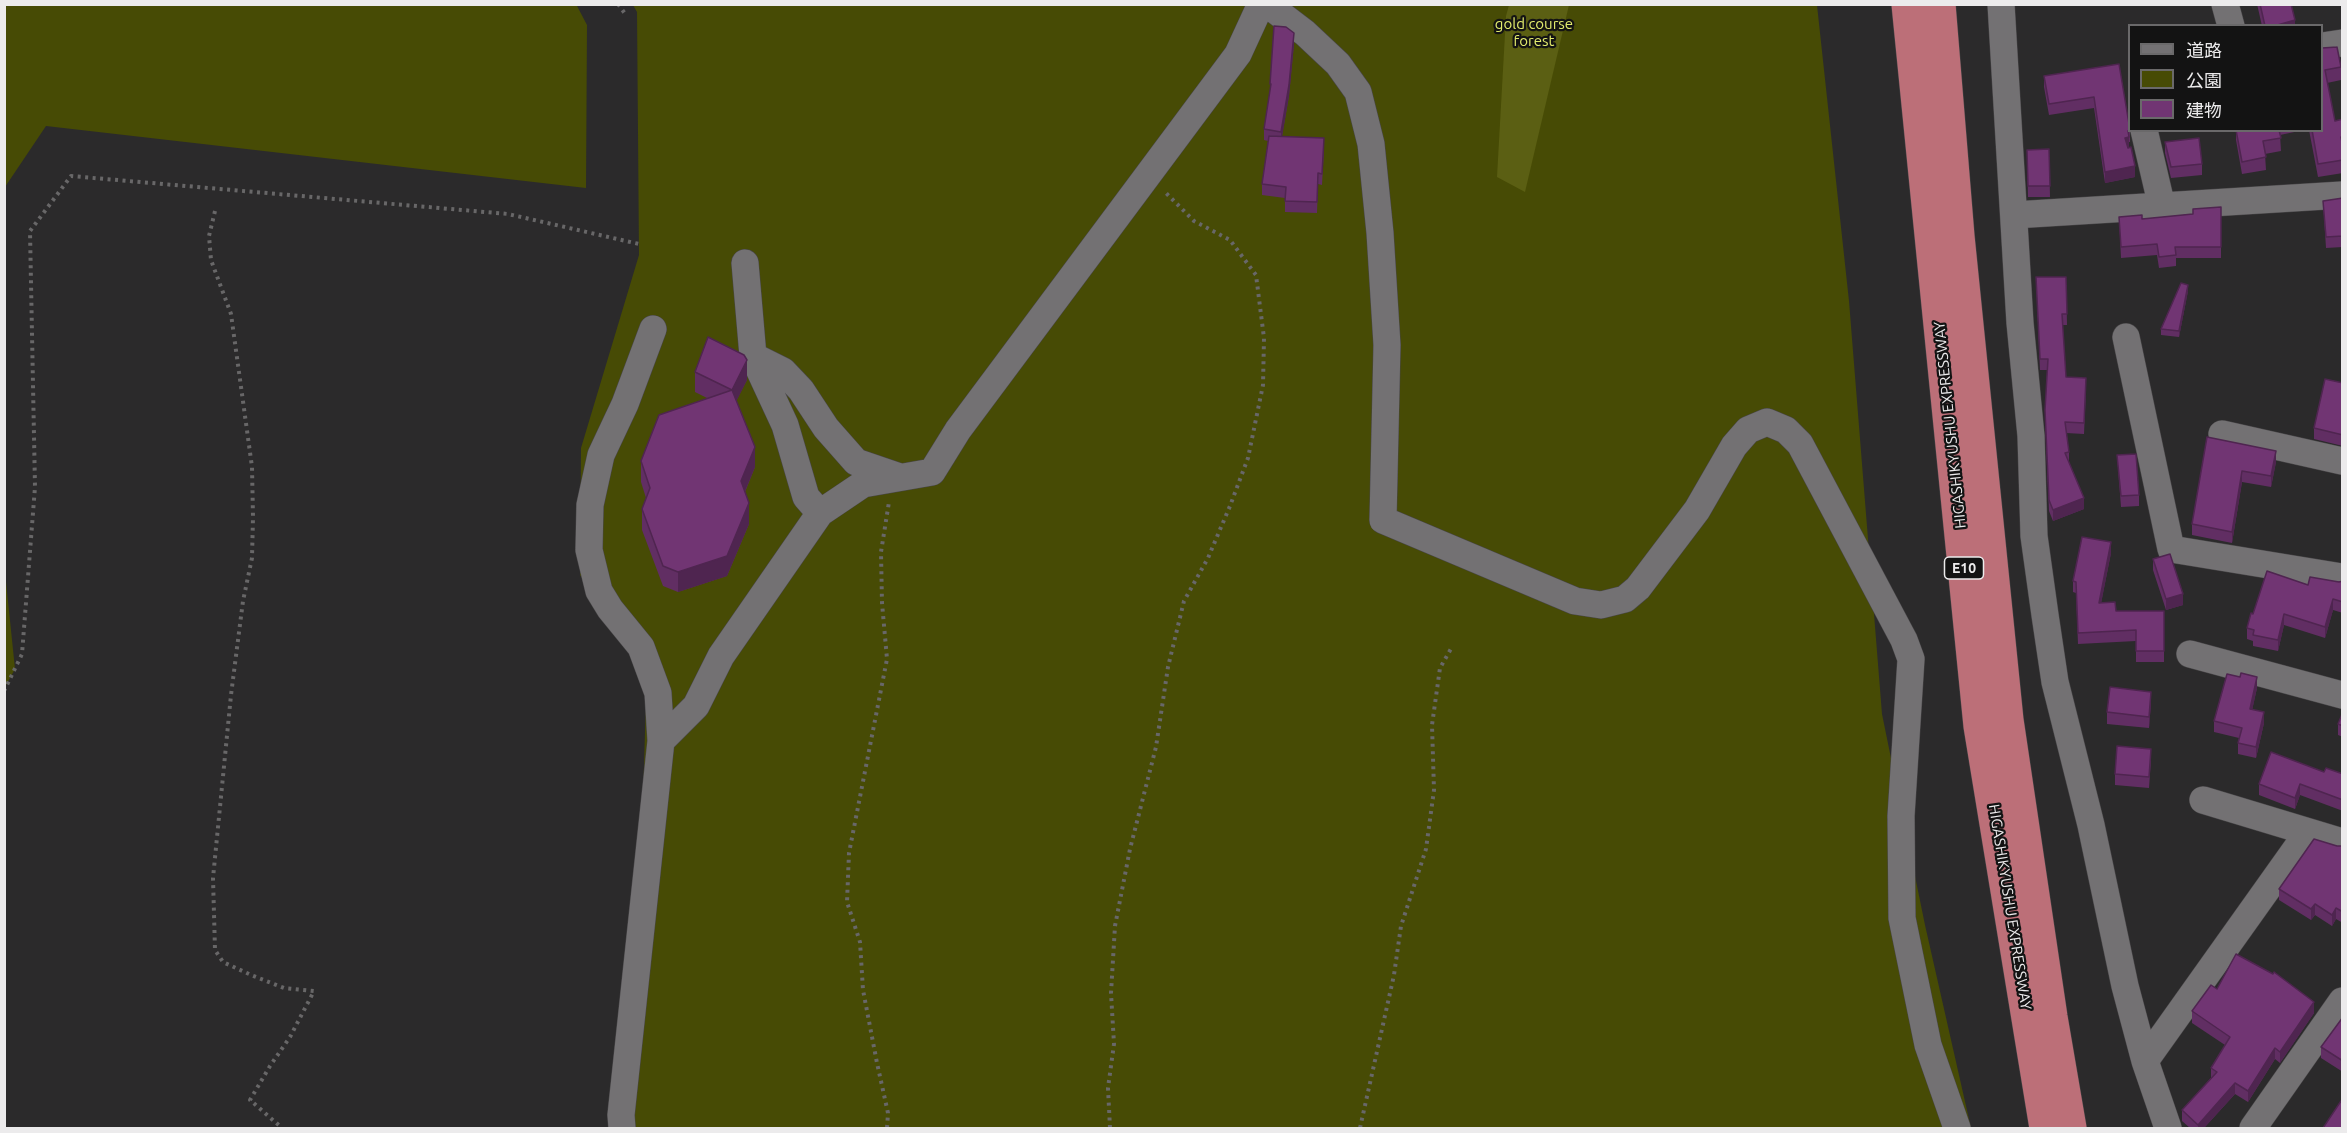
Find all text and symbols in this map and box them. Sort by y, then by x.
park label: gold course forest [1495,15,1573,50]
legend [2128,24,2323,132]
text: 道路 [2186,40,2222,60]
text: 公園 [2186,70,2222,90]
text: 建物 [2186,100,2222,120]
street label: HIGASHIKYUSHU EXPRESSWAY [1930,321,1970,529]
road number: E10 [1944,557,1984,579]
street label: HIGASHIKYUSHU EXPRESSWAY [1985,803,2035,1011]

